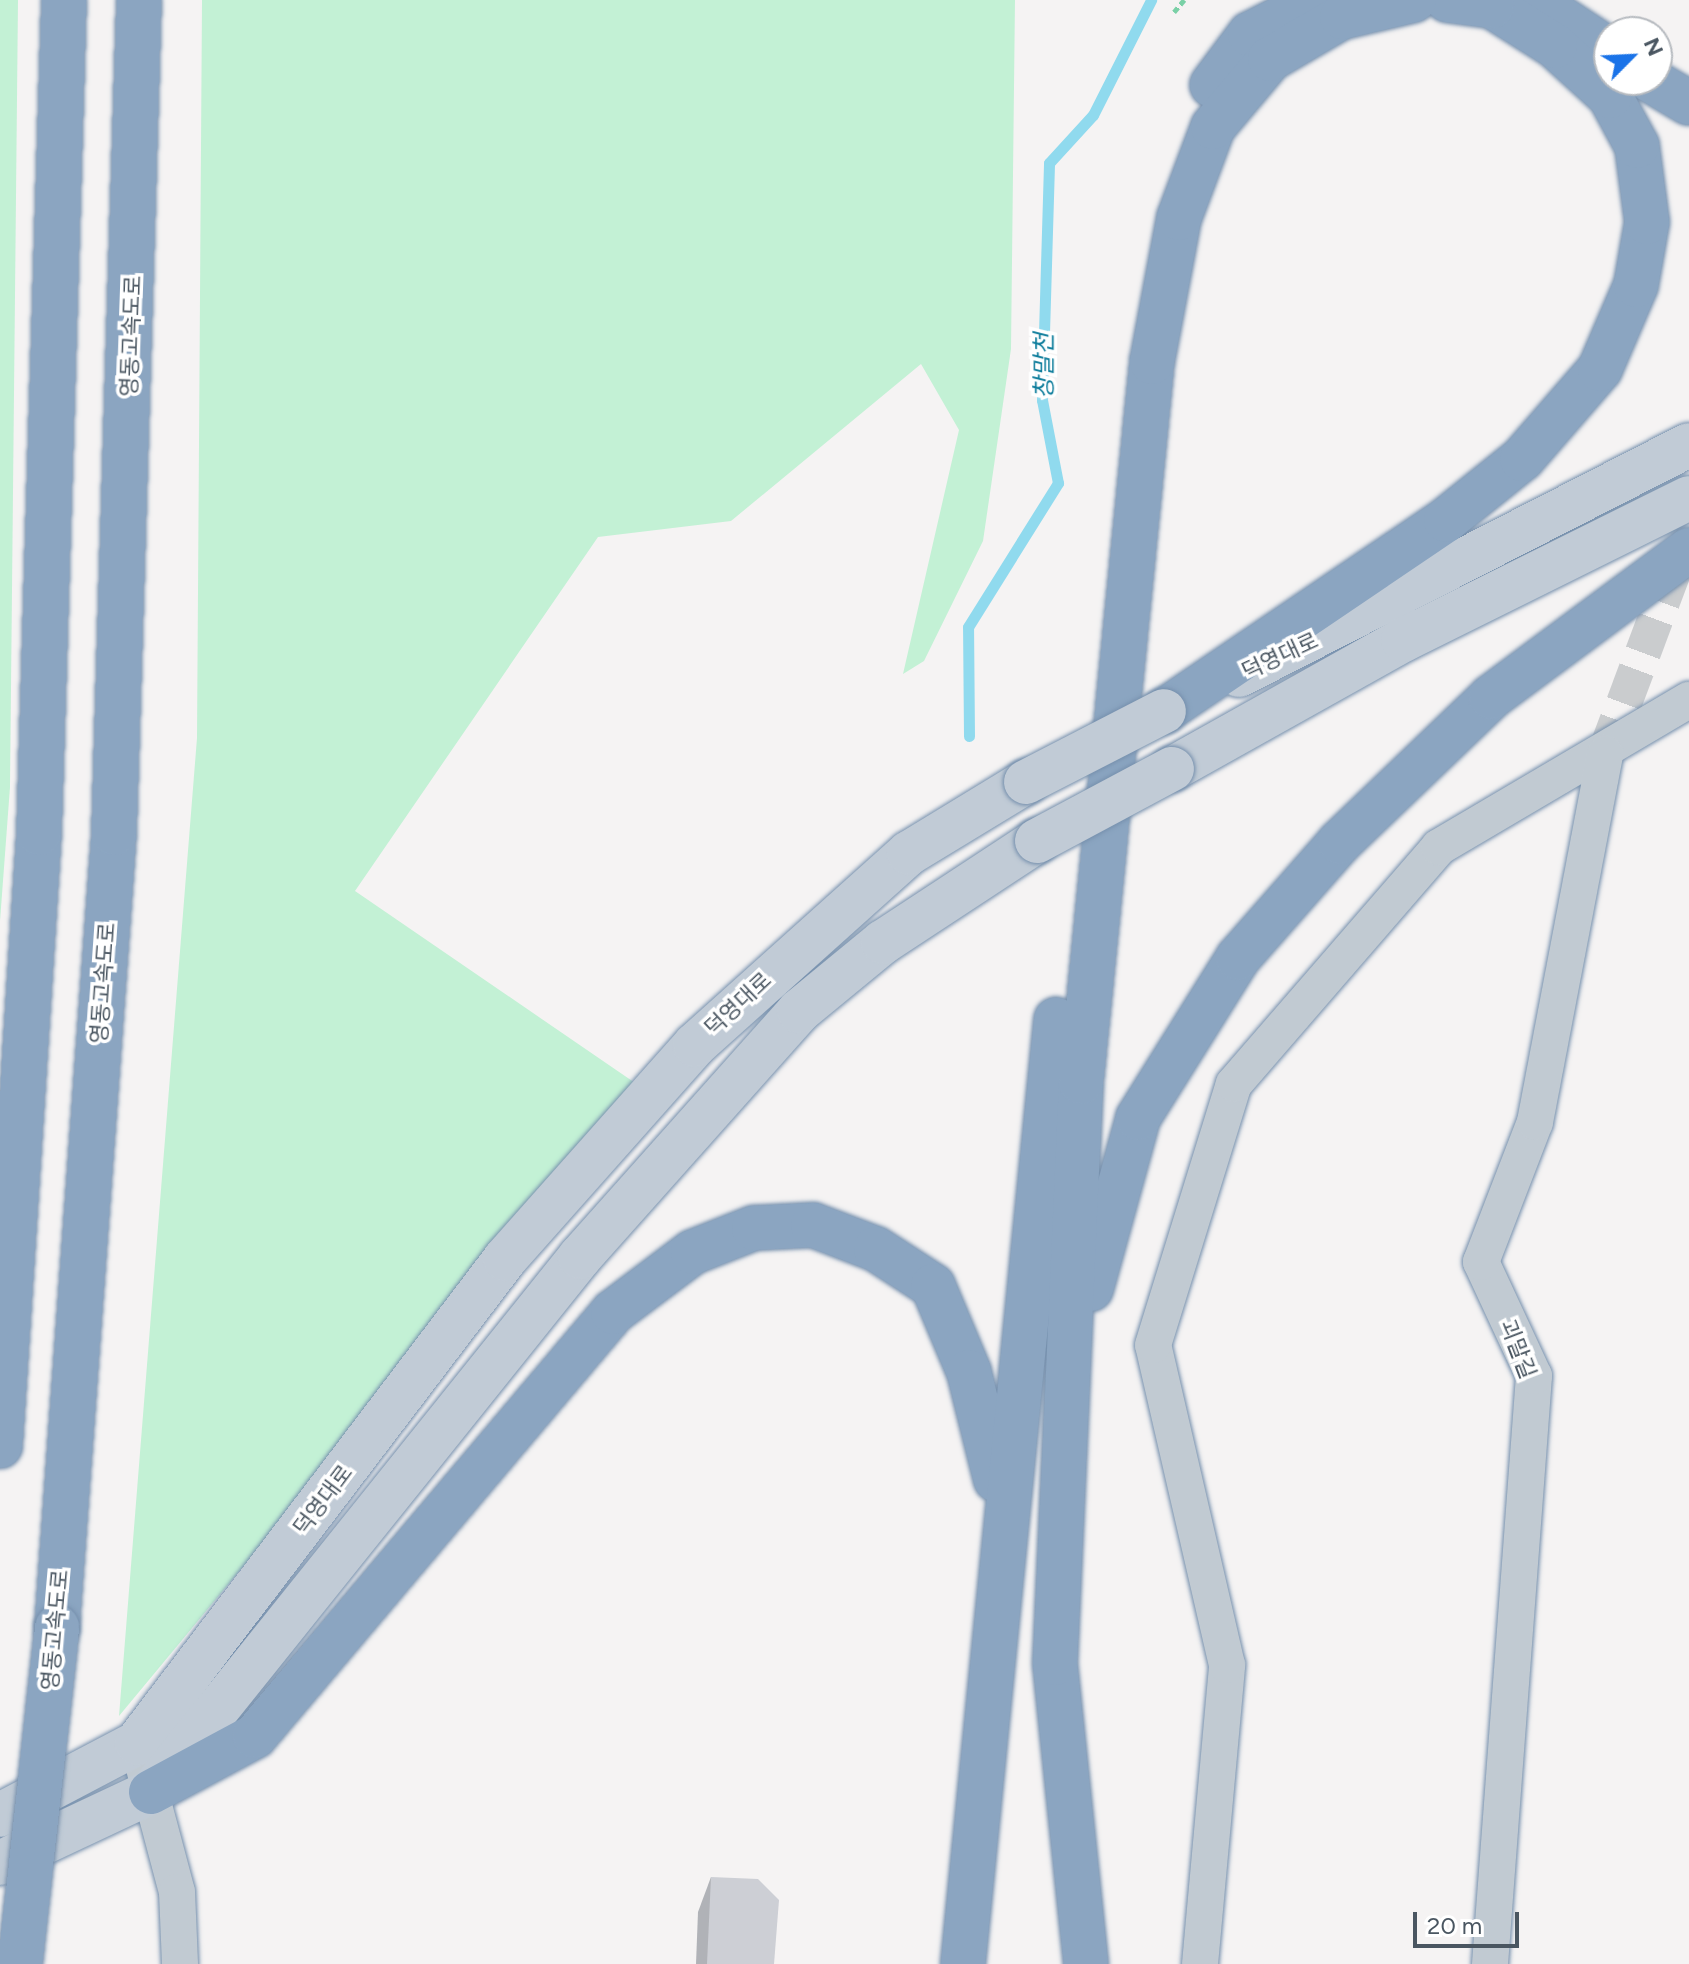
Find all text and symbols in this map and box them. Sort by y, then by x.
north arrow [1593,16,1673,96]
text: N [1638,34,1669,60]
street label: 영동고속도로 [116,275,146,397]
water label: 창말천 [1030,333,1058,399]
street label: 덕영대로 [1238,627,1322,685]
street label: 영동고속도로 [86,922,120,1044]
street label: 덕영대로 [699,967,777,1041]
street label: 괴말길 [1495,1316,1541,1382]
street label: 덕영대로 [288,1460,358,1540]
street label: 영동고속도로 [37,1568,73,1692]
scale bar [1417,1896,1523,1946]
text: 20 m [1427,1911,1482,1940]

